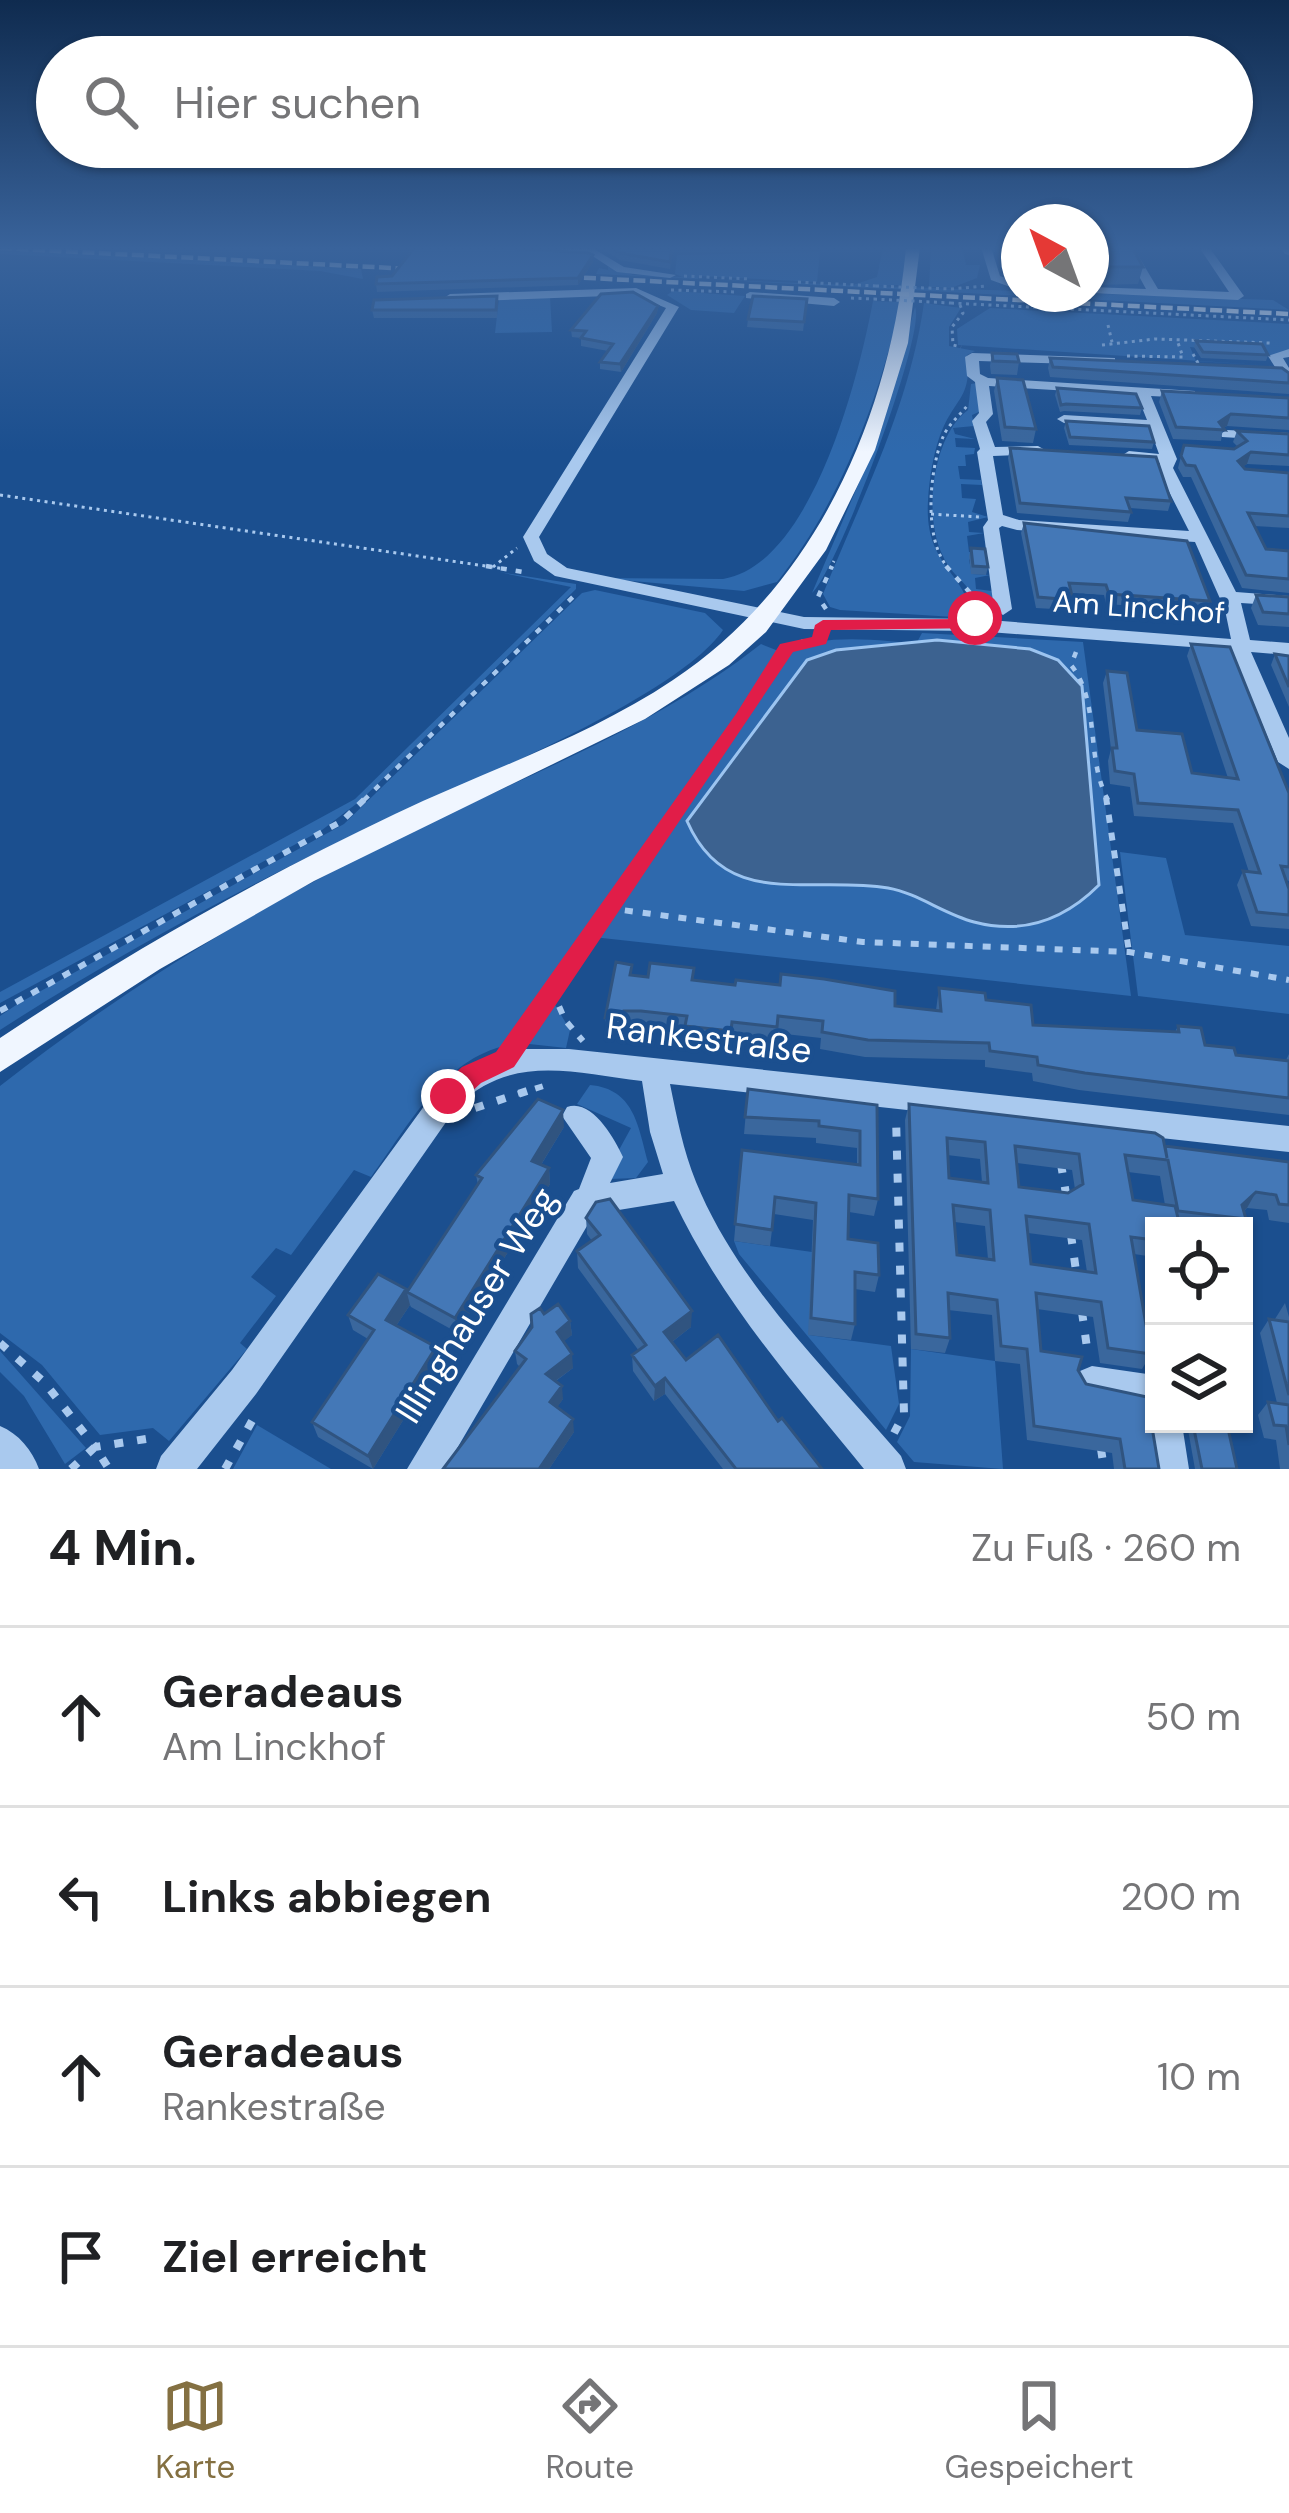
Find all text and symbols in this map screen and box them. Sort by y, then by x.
search box [36,36,1253,168]
icon: search [78,69,144,135]
text: Hier suchen [174,73,421,132]
north arrow [1001,204,1109,312]
street label: Am Linckhof [1052,582,1226,632]
route start [948,591,1002,645]
street label: Rankestraße [604,1002,814,1074]
route end [421,1069,475,1123]
street label: Illinghauser Weg [385,1178,567,1432]
map controls [1145,1217,1253,1433]
button: locate [1145,1217,1253,1325]
button: layers [1145,1325,1253,1433]
text: 4 Min. [48,1514,197,1581]
text: Zu Fuß · 260 m [971,1522,1241,1573]
text: Geradeaus [162,1662,403,1721]
icon: ahead [48,1684,114,1750]
text: 50 m [1145,1691,1241,1742]
text: Am Linckhof [162,1721,386,1772]
icon: left [48,1864,114,1930]
text: Links abbiegen [162,1867,492,1926]
text: 200 m [1120,1871,1241,1922]
text: Geradeaus [162,2022,403,2081]
icon: ahead [48,2044,114,2110]
text: 10 m [1157,2051,1241,2102]
text: Rankestraße [162,2081,386,2132]
icon: arrive [48,2224,114,2290]
text: Ziel erreicht [162,2227,428,2286]
tab: Karte [155,2373,235,2488]
tab: Route [546,2373,634,2488]
tab: Gespeichert [944,2373,1134,2488]

